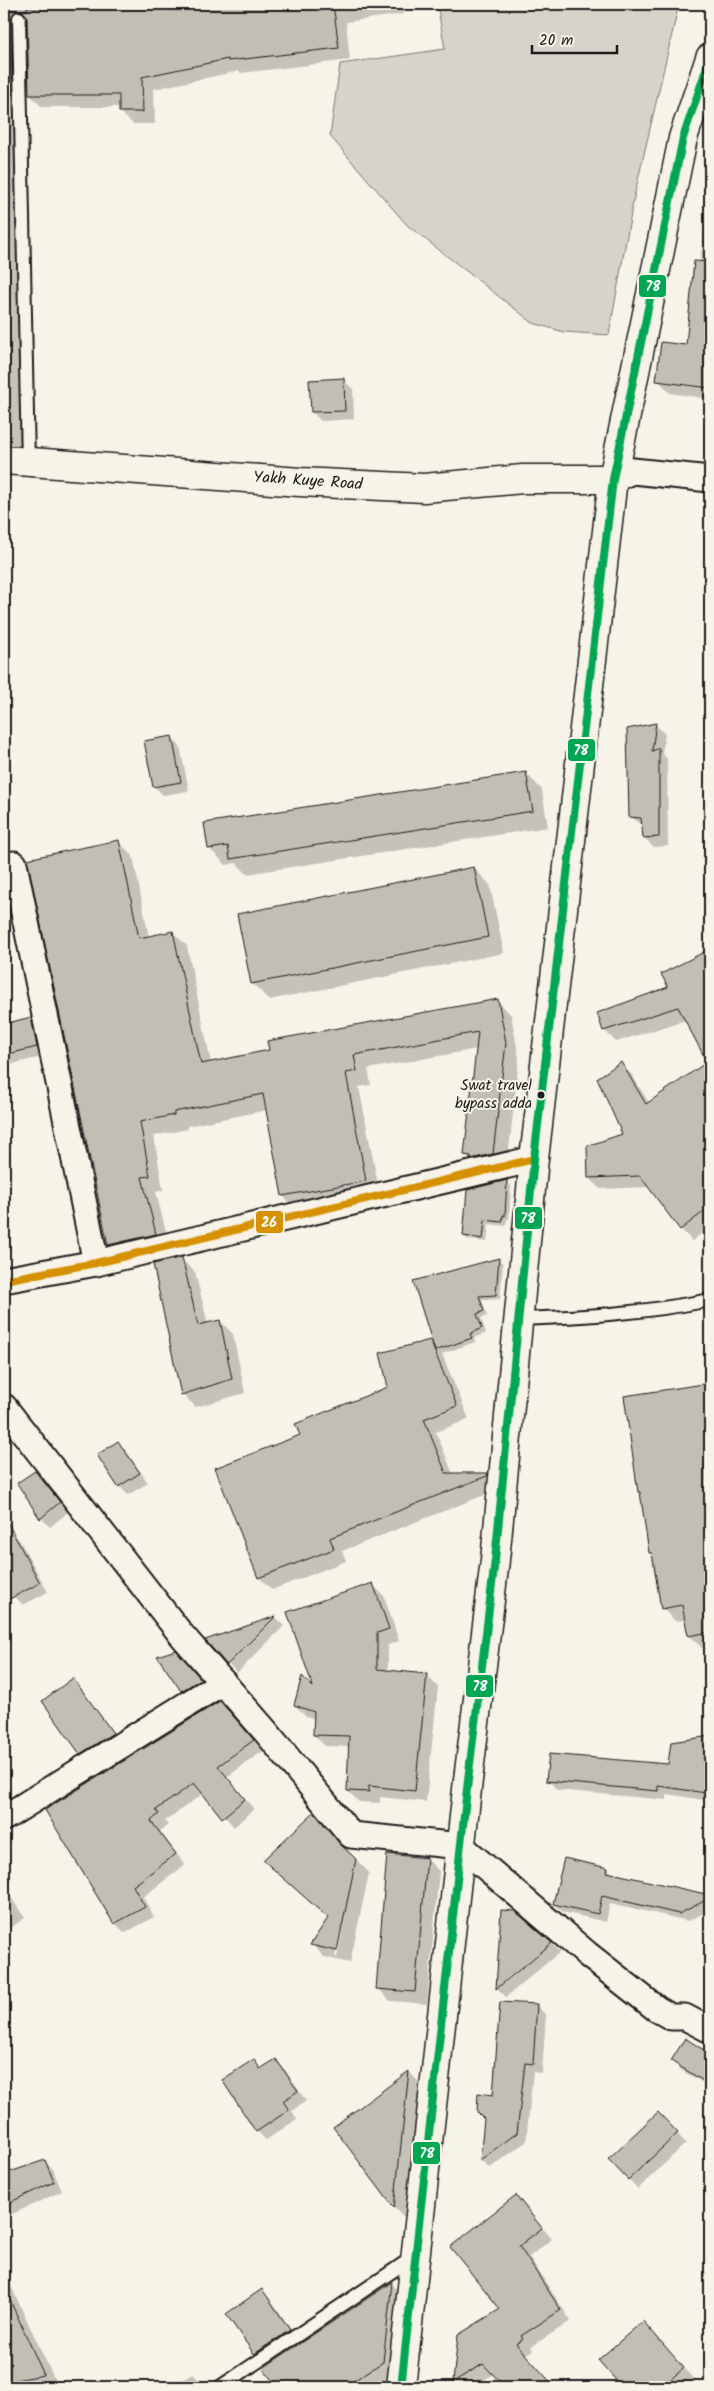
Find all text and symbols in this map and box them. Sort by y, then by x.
scale bar [532,22,616,54]
text: 20 m [539,29,573,53]
line badge: 78 [638,274,667,298]
text: 78 [646,276,661,298]
street label: Yakh Kuye Road [252,465,365,497]
line badge: 78 [567,738,596,762]
text: 78 [574,740,589,762]
place label: Swat travel bypass adda [455,1074,532,1116]
marker: Swat travel bypass adda [536,1090,546,1100]
line badge: 78 [514,1206,543,1230]
text: 78 [521,1208,536,1230]
line badge: 26 [255,1210,284,1234]
text: 26 [261,1212,277,1234]
line badge: 78 [465,1674,494,1698]
text: 78 [473,1676,488,1698]
line badge: 78 [412,2141,441,2165]
text: 78 [420,2143,435,2165]

